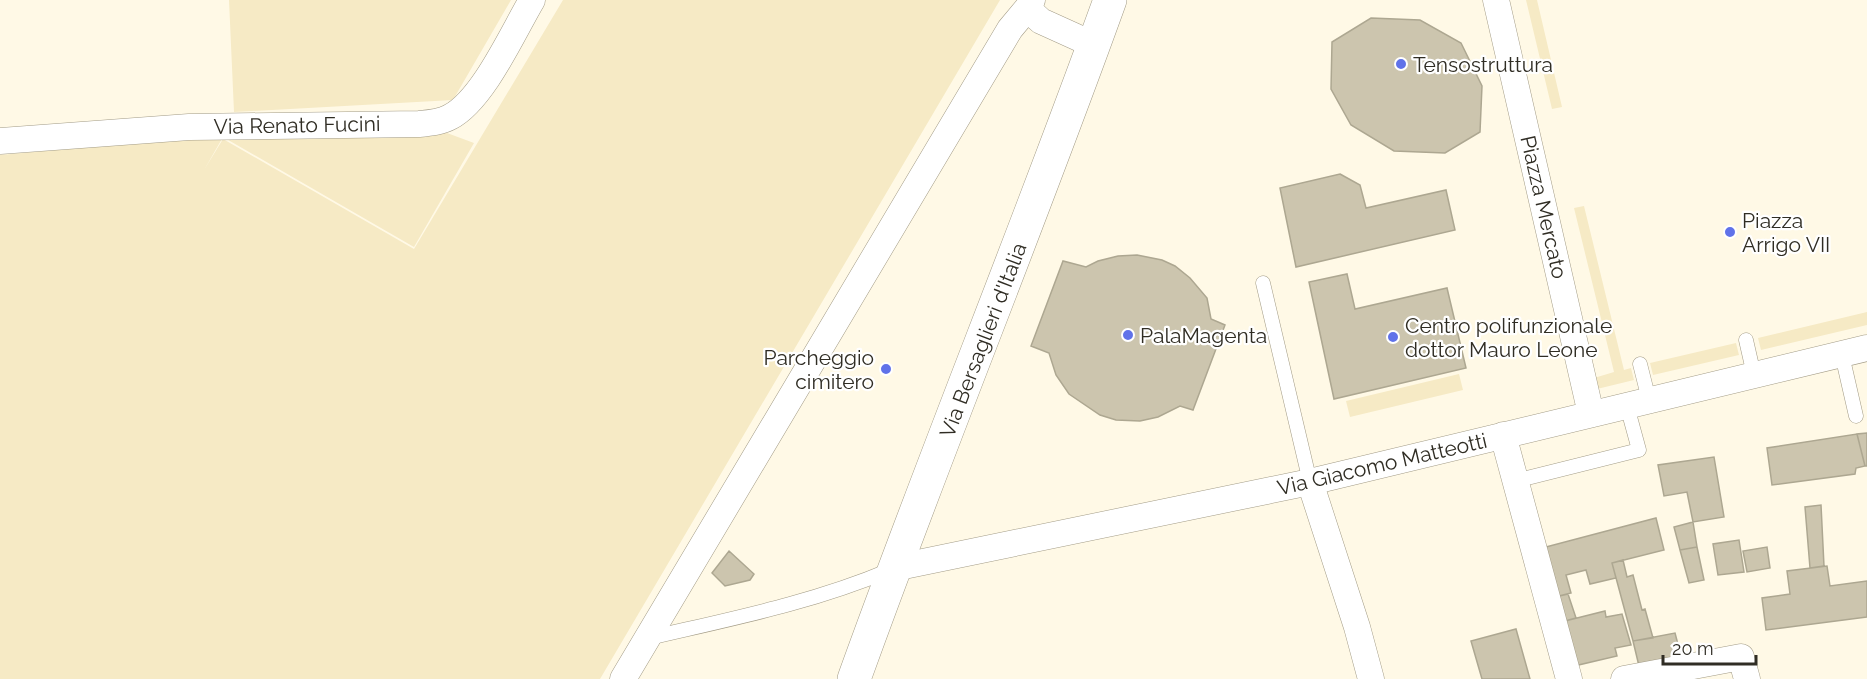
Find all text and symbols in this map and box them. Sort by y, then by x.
place label: Tensostruttura [1413,52,1553,77]
marker: Tensostruttura [1394,57,1408,71]
street label: Via Renato Fucini [213,111,381,139]
street label: Piazza Mercato [1515,133,1573,281]
place label: Piazza Arrigo VII [1742,208,1830,257]
marker: Piazza Arrigo VII [1723,225,1737,239]
street label: Via Bersaglieri d'Italia [934,239,1032,441]
place label: Centro polifunzionale dottor Mauro Leone [1405,313,1612,362]
place label: PalaMagenta [1140,323,1267,348]
marker: PalaMagenta [1121,328,1135,342]
marker: Centro polifunzionale dottor Mauro Leone [1386,330,1400,344]
place label: Parcheggio cimitero [763,345,874,394]
marker: Parcheggio cimitero [879,362,893,376]
street label: Via Giacomo Matteotti [1275,428,1489,500]
scale bar [1663,628,1756,666]
text: 20 m [1672,638,1714,659]

